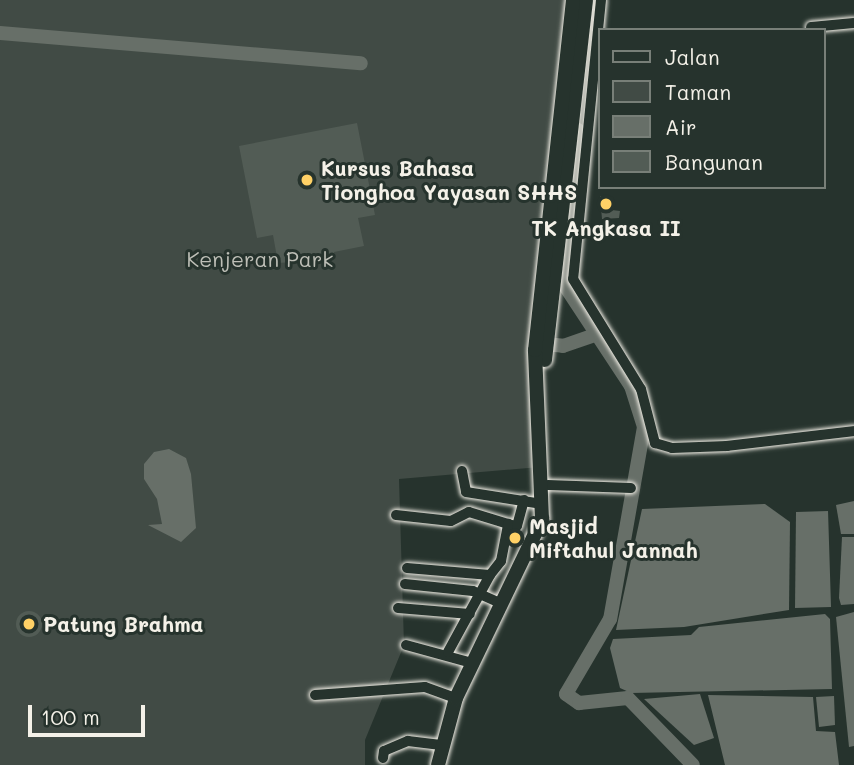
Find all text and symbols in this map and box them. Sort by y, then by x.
legend [598,28,826,189]
text: Jalan [665,43,720,70]
text: Taman [665,78,731,105]
text: Air [665,113,697,140]
text: Bangunan [665,148,763,175]
place label: Kursus Bahasa Tionghoa Yayasan SHHS [321,155,577,205]
marker: Kursus Bahasa Tionghoa Yayasan SHHS [299,172,315,188]
marker: TK Angkasa II [598,196,614,212]
place label: TK Angkasa II [531,215,681,241]
park label: Kenjeran Park [186,246,334,272]
place label: Masjid Miftahul Jannah [529,513,698,563]
marker: Masjid Miftahul Jannah [507,530,523,546]
place label: Patung Brahma [43,611,203,637]
marker: Patung Brahma [21,616,37,632]
scale bar [32,692,149,736]
text: 100 m [41,703,100,730]

